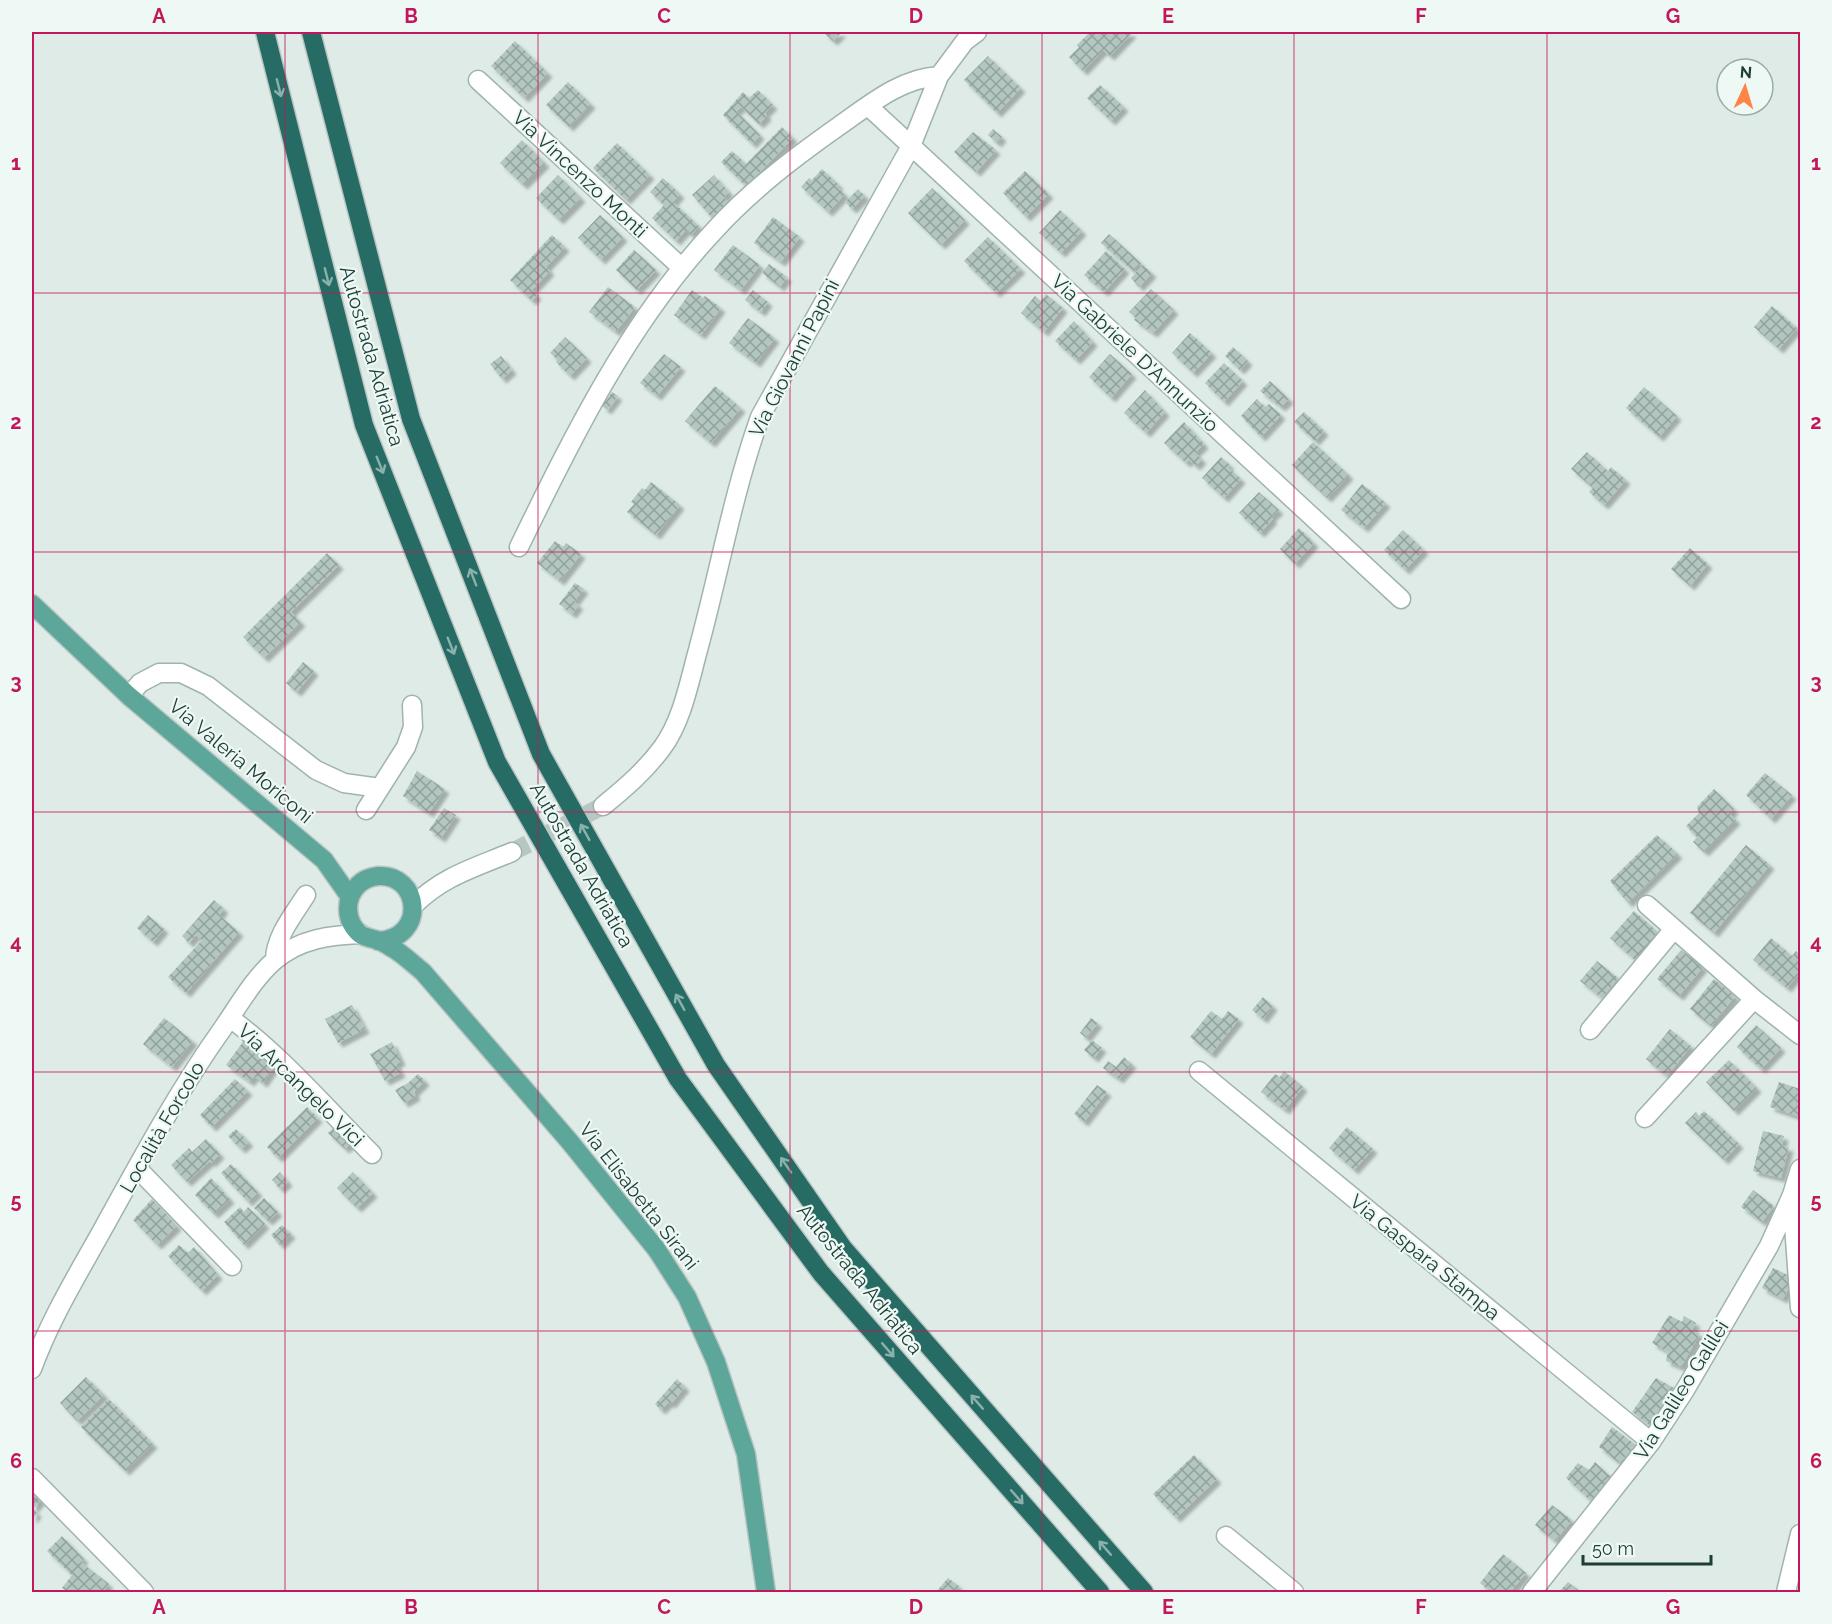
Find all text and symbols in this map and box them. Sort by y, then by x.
text: A [152,4,166,28]
text: B [404,4,418,28]
text: C [657,4,671,28]
text: D [909,4,923,28]
text: E [1162,4,1174,28]
text: F [1415,4,1427,28]
text: G [1666,4,1680,28]
north arrow [1715,57,1775,117]
text: N [1739,63,1753,82]
one-way arrow [274,78,285,97]
street label: Via Vincenzo Monti [508,105,652,243]
text: 1 [11,151,21,175]
text: 1 [1811,151,1821,175]
street label: Autostrada Adriatica [335,263,409,449]
one-way arrow [321,267,333,286]
street label: Via Gabriele D'Annunzio [1046,269,1224,437]
street label: Via Giovanni Papini [744,275,844,441]
text: 2 [10,410,22,434]
text: 2 [1810,410,1822,434]
one-way arrow [375,455,386,473]
one-way arrow [466,568,477,587]
one-way arrow [447,636,458,655]
text: 3 [10,670,22,694]
text: 3 [1810,670,1822,694]
street label: Via Valeria Moriconi [164,694,318,828]
street label: Autostrada Adriatica [525,778,639,952]
one-way arrow [579,823,590,841]
text: 4 [10,930,22,954]
text: 4 [1810,930,1822,954]
one-way arrow [674,993,686,1010]
street label: Via Arcangelo Vici [233,1019,369,1151]
street label: Località Forcolo [115,1057,209,1197]
street label: Via Elisabetta Sirani [574,1118,704,1274]
one-way arrow [780,1158,792,1174]
text: 5 [10,1189,22,1213]
street label: Via Gaspara Stampa [1345,1189,1505,1325]
text: 5 [1810,1189,1822,1213]
street label: Autostrada Adriatica [792,1199,928,1359]
street label: Via Galileo Galilei [1629,1316,1733,1464]
one-way arrow [881,1342,895,1357]
one-way arrow [970,1395,984,1410]
text: 6 [10,1449,22,1473]
text: 6 [1810,1449,1822,1473]
one-way arrow [1010,1489,1024,1504]
scale bar [1583,1528,1710,1566]
text: 50 m [1592,1538,1634,1559]
one-way arrow [1099,1541,1113,1557]
text: A [152,1595,166,1619]
text: B [404,1595,418,1619]
text: C [657,1595,671,1619]
text: D [909,1595,923,1619]
text: E [1162,1595,1174,1619]
text: F [1415,1595,1427,1619]
text: G [1666,1595,1680,1619]

